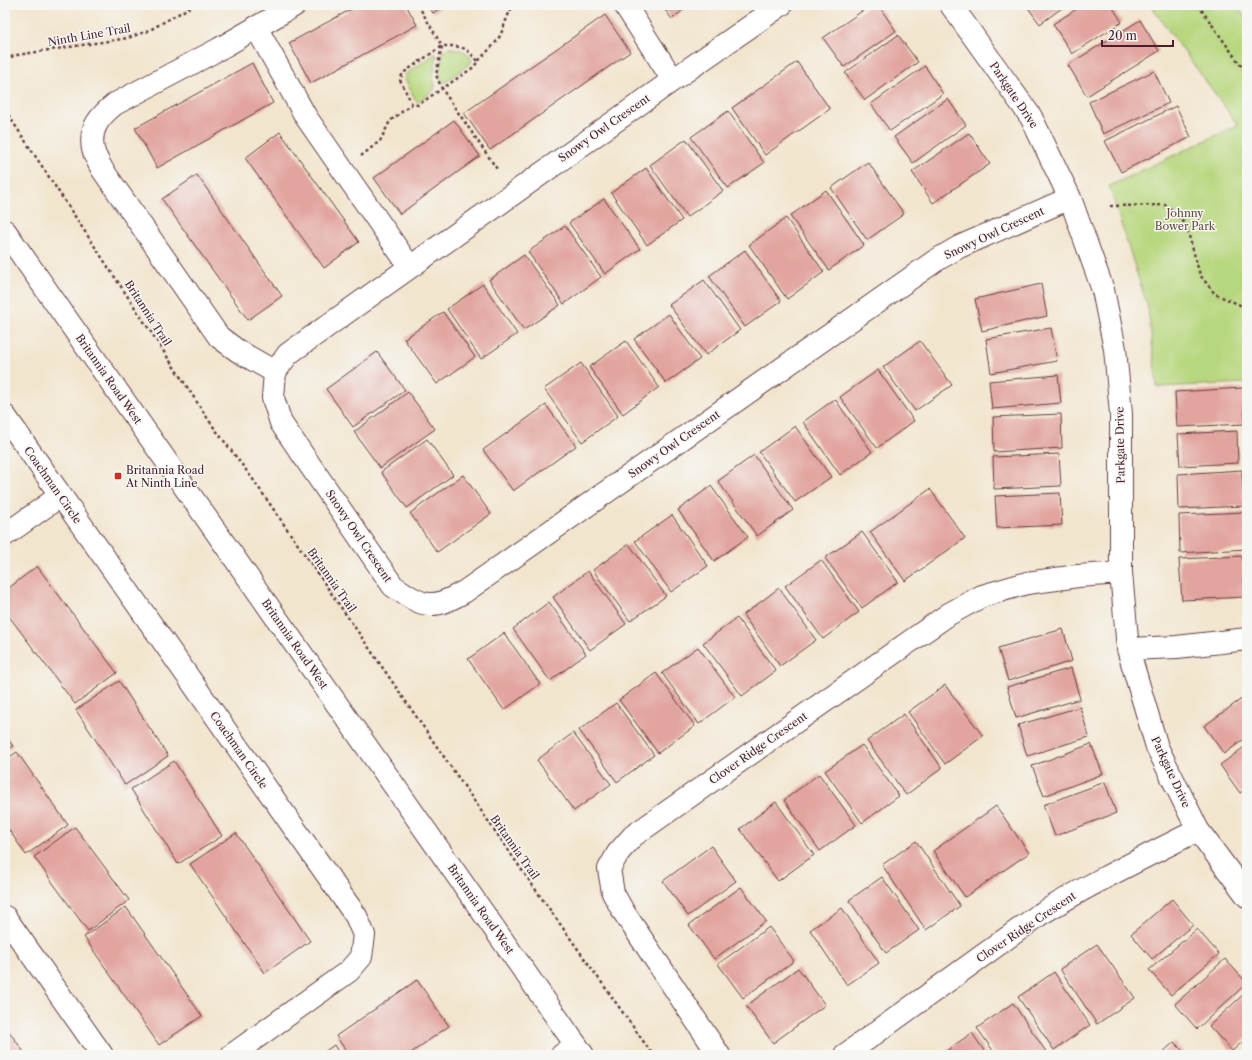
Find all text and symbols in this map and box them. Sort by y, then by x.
street label: Ninth Line Trail [47,21,132,49]
scale bar [1102,22,1173,48]
text: 20 m [1108,28,1137,43]
street label: Parkgate Drive [987,59,1041,131]
street label: Snowy Owl Crescent [555,91,653,165]
street label: Snowy Owl Crescent [942,204,1046,262]
park label: Johnny Bower Park [1155,206,1216,233]
street label: Britannia Trail [122,278,175,349]
street label: Britannia Road West [73,331,145,427]
street label: Parkgate Drive [1112,406,1128,484]
street label: Snowy Owl Crescent [625,407,723,481]
street label: Coachman Circle [21,444,85,526]
place label: Britannia Road At Ninth Line [125,463,205,490]
marker: Britannia Road At Ninth Line [113,471,123,481]
street label: Snowy Owl Crescent [323,487,395,585]
street label: Britannia Trail [305,545,360,615]
street label: Britannia Road West [259,596,331,692]
street label: Coachman Circle [207,709,271,791]
street label: Clover Ridge Crescent [706,709,810,787]
street label: Parkgate Drive [1148,734,1194,810]
street label: Britannia Trail [488,812,543,882]
street label: Britannia Road West [445,861,517,957]
street label: Clover Ridge Crescent [974,888,1078,965]

